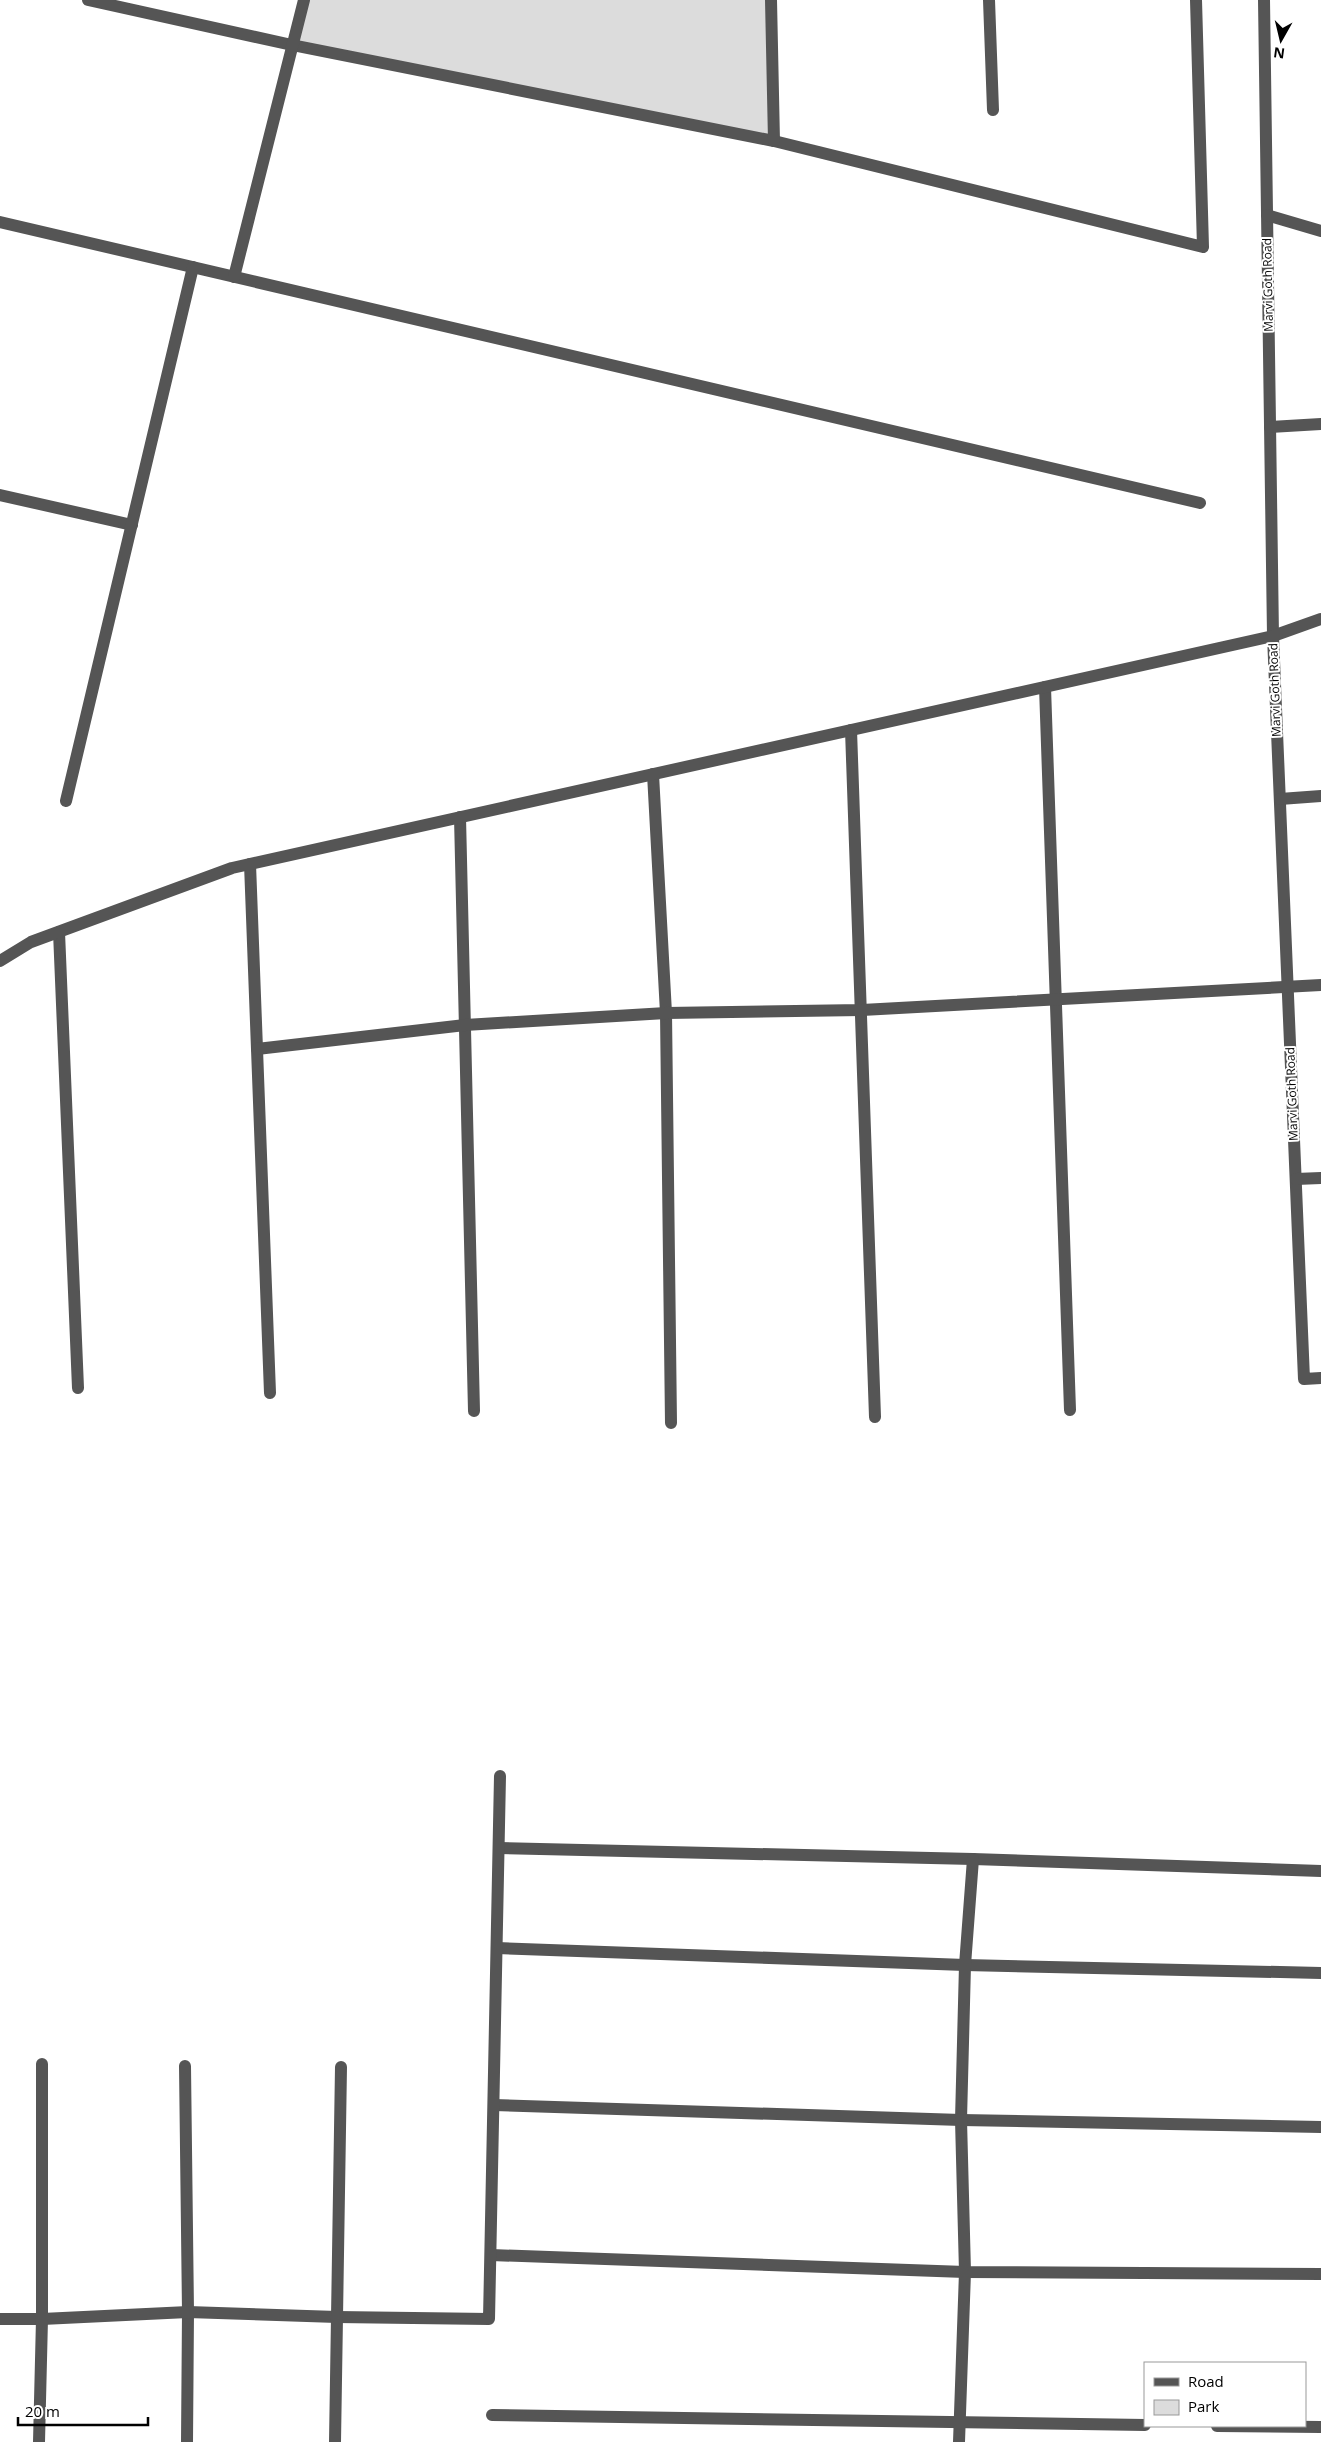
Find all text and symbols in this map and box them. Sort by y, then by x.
north arrow [1256,15,1306,65]
text: N [1272,43,1286,64]
street label: Marvi Goth Road [1258,238,1277,332]
street label: Marvi Goth Road [1264,643,1285,737]
street label: Marvi Goth Road [1281,1047,1302,1141]
legend [1144,2362,1306,2427]
text: Road [1188,2371,1224,2391]
scale bar [18,2394,148,2426]
text: Park [1188,2396,1219,2416]
text: 20 m [25,2401,60,2421]

